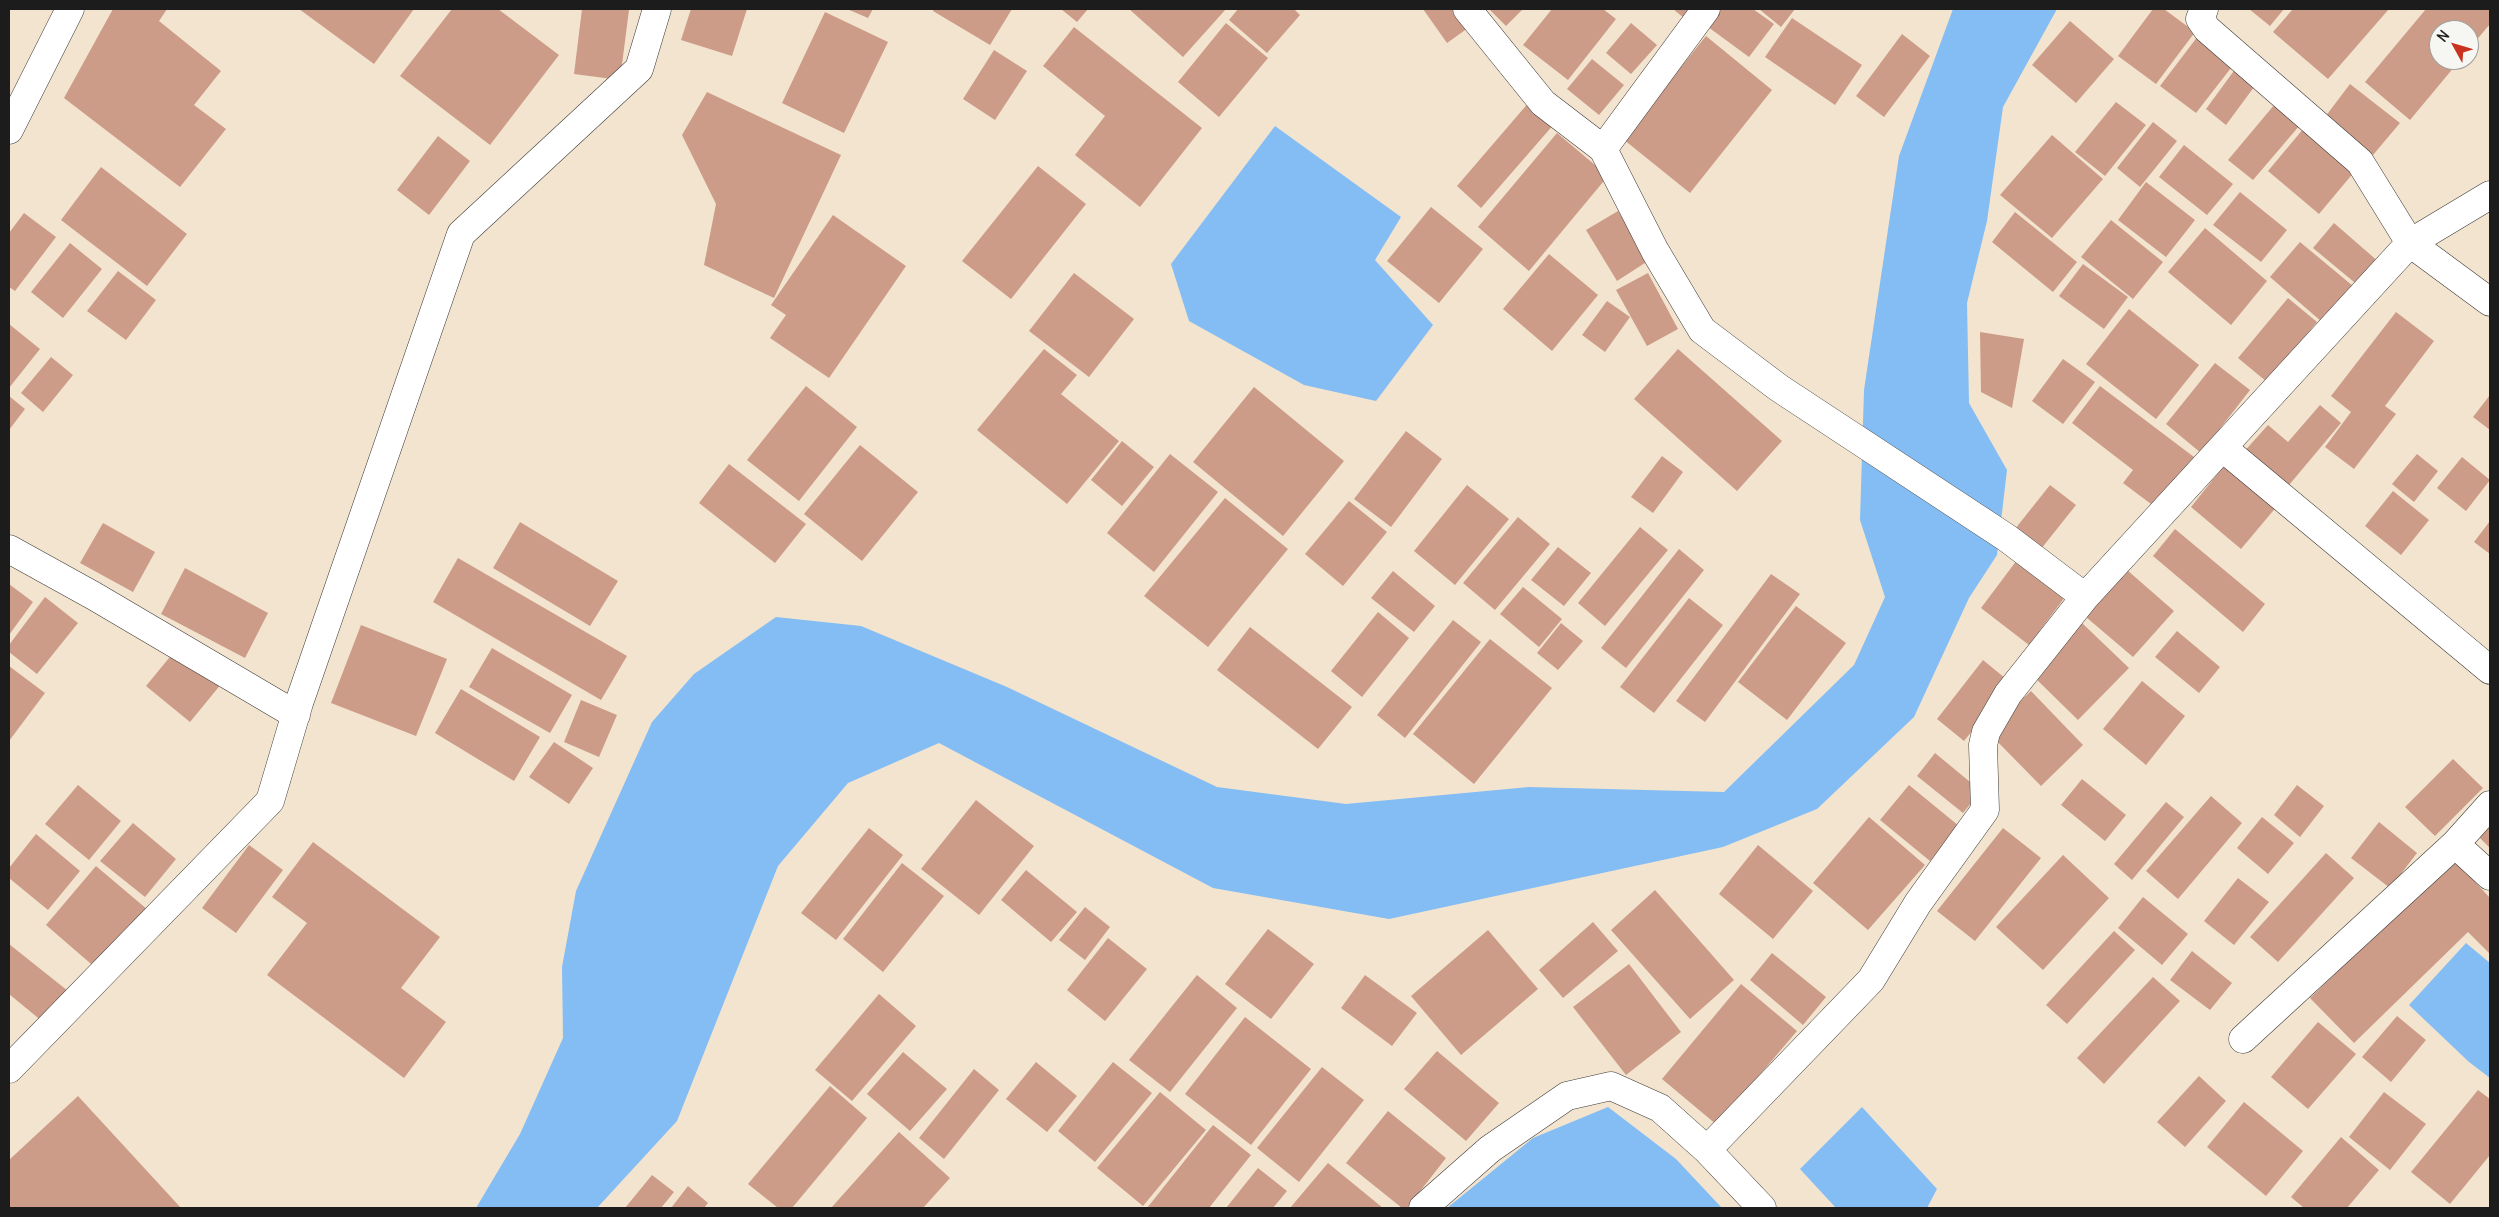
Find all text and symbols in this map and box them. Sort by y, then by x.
north arrow [2429,20,2479,70]
text: N [2433,27,2453,46]

